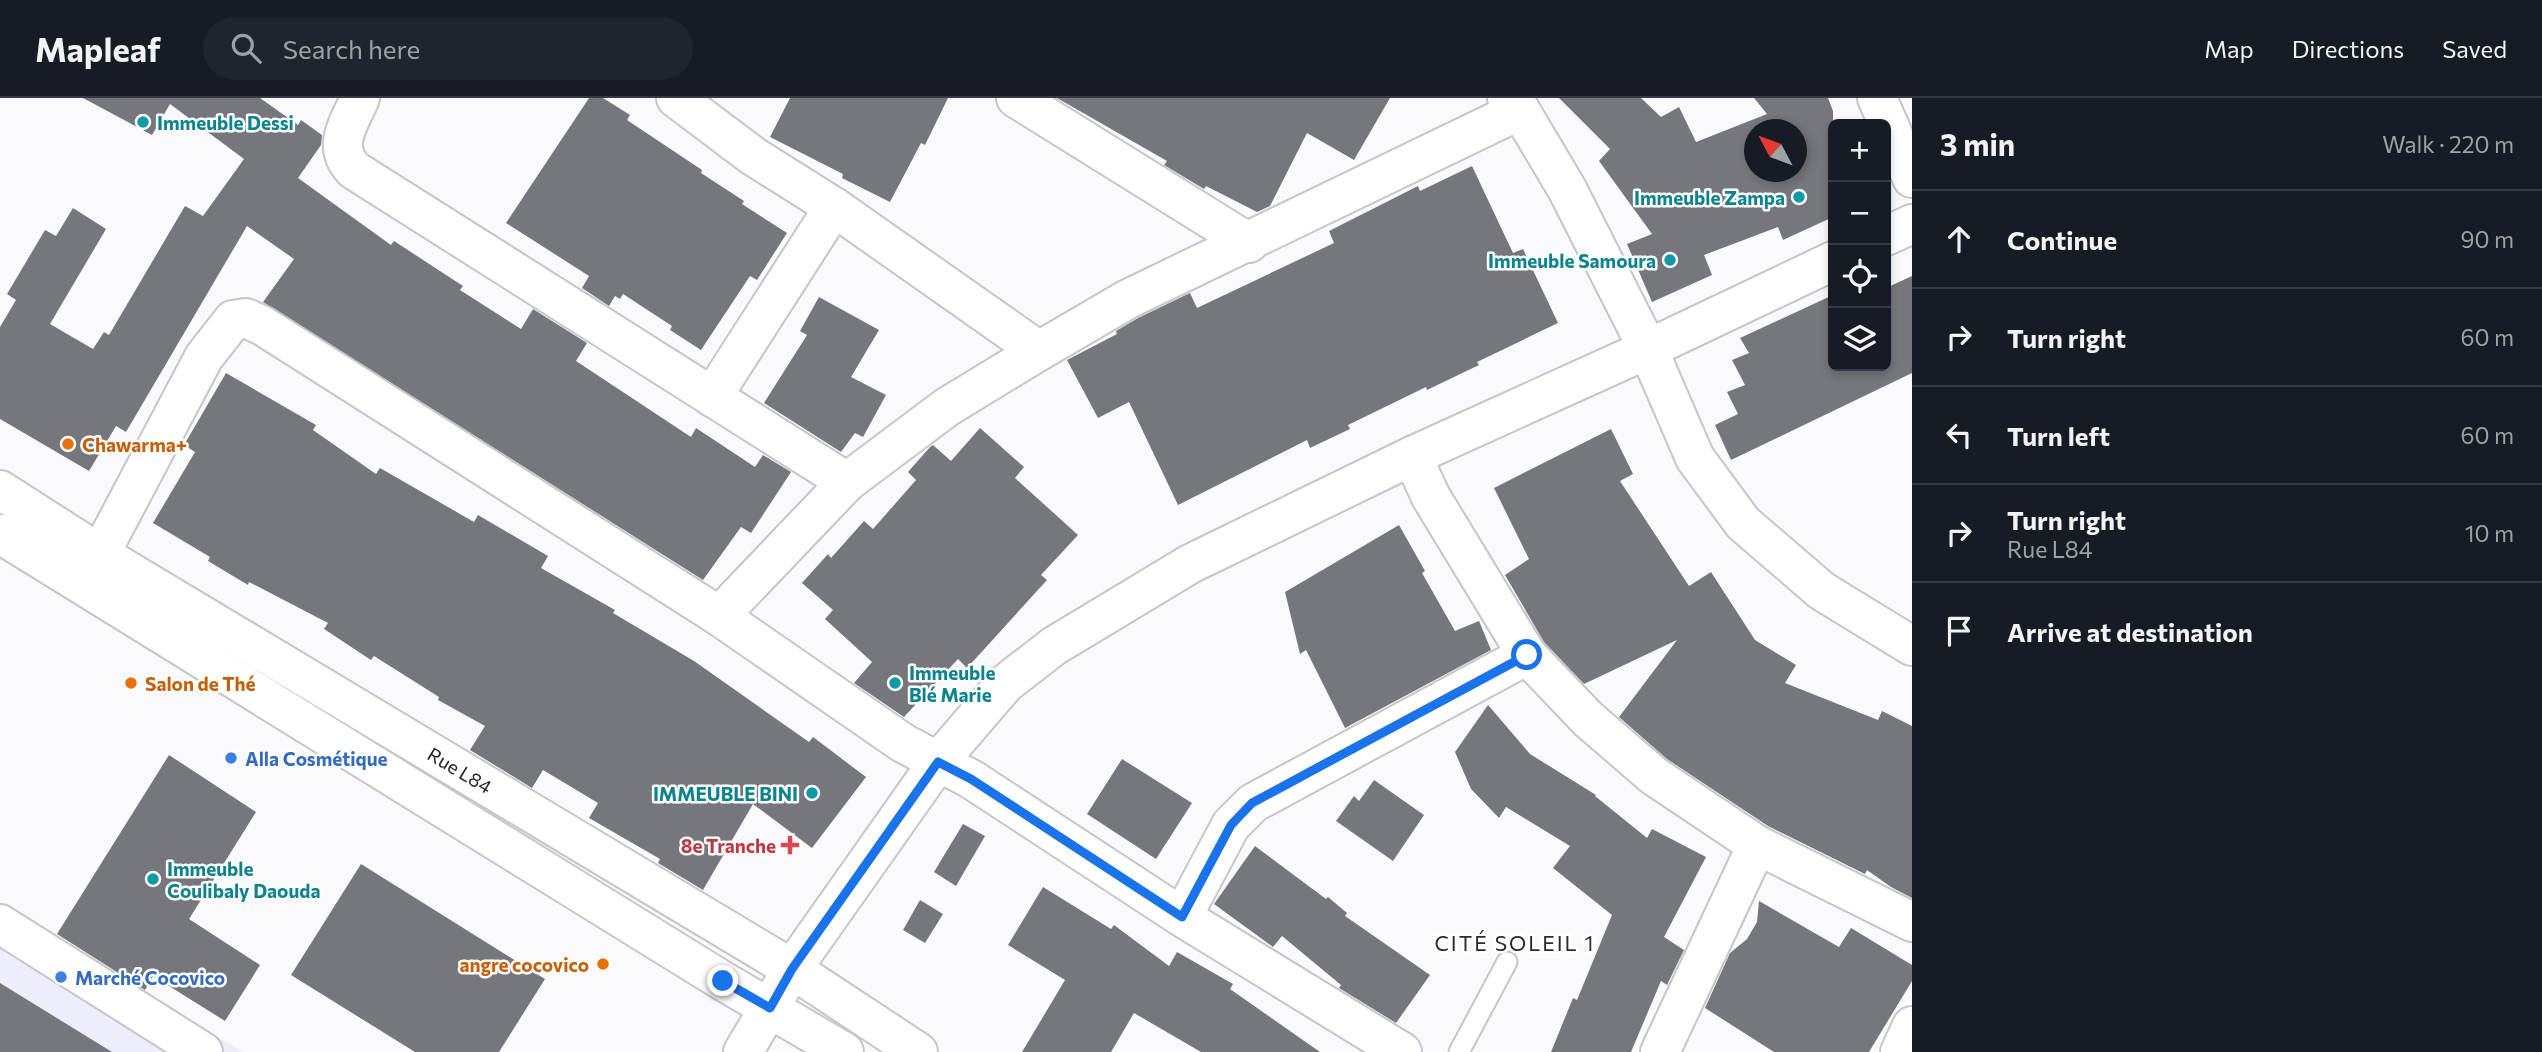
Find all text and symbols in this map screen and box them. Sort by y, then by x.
search box [203,17,693,80]
text: Mapleaf [35,28,161,69]
icon: search [227,29,265,67]
text: Search here [283,33,420,64]
text: Map [2204,34,2254,63]
text: Directions [2292,34,2404,63]
text: Saved [2442,34,2507,63]
place label: Immeuble Dessi [157,111,294,134]
marker: Immeuble Dessi [135,114,151,130]
north arrow [1744,119,1807,182]
map controls [1828,119,1891,371]
button: + [1828,119,1891,182]
text: 3 min [1940,125,2015,162]
text: Walk · 220 m [2382,130,2514,158]
button: − [1828,182,1891,245]
place label: Immeuble Zampa [1634,186,1785,209]
marker: Immeuble Zampa [1791,189,1807,205]
icon: ahead [1940,220,1978,258]
text: Continue [2007,224,2117,255]
text: 90 m [2461,225,2514,253]
button: locate [1828,245,1891,308]
place label: Immeuble Samoura [1488,249,1656,272]
marker: Immeuble Samoura [1662,252,1678,268]
button: layers [1828,308,1891,371]
icon: right [1940,318,1978,356]
text: Turn right [2007,322,2126,353]
text: 60 m [2461,323,2514,351]
icon: left [1940,416,1978,454]
text: Turn left [2007,420,2110,451]
text: 60 m [2461,421,2514,449]
place label: Chawarma+ [82,433,187,456]
marker: Chawarma+ [60,436,76,452]
text: Turn right [2007,504,2126,535]
icon: right [1940,514,1978,552]
text: 10 m [2465,519,2514,547]
text: Rue L84 [2007,535,2093,563]
icon: arrive [1940,612,1978,650]
text: Arrive at destination [2007,616,2253,647]
route start [1511,639,1542,670]
place label: Immeuble Blé Marie [909,661,995,706]
place label: Salon de Thé [145,672,256,695]
marker: Salon de Thé [123,675,139,691]
marker: Immeuble Blé Marie [887,675,903,691]
street label: Rue L84 [424,742,496,798]
place label: Alla Cosmétique [245,747,388,770]
marker: Alla Cosmétique [223,750,239,766]
place label: IMMEUBLE BINI [653,782,798,805]
marker: IMMEUBLE BINI [804,785,820,801]
place label: 8e Tranche [681,834,776,857]
marker: 8e Tranche [782,837,798,853]
place label: Immeuble Coulibaly Daouda [167,857,320,902]
marker: Immeuble Coulibaly Daouda [145,871,161,887]
district label: CITÉ SOLEIL 1 [1434,930,1596,955]
place label: angre cocovico [459,953,589,976]
marker: angre cocovico [595,956,611,972]
route end [707,965,738,996]
place label: Marché Cocovico [75,966,225,989]
marker: Marché Cocovico [53,969,69,985]

